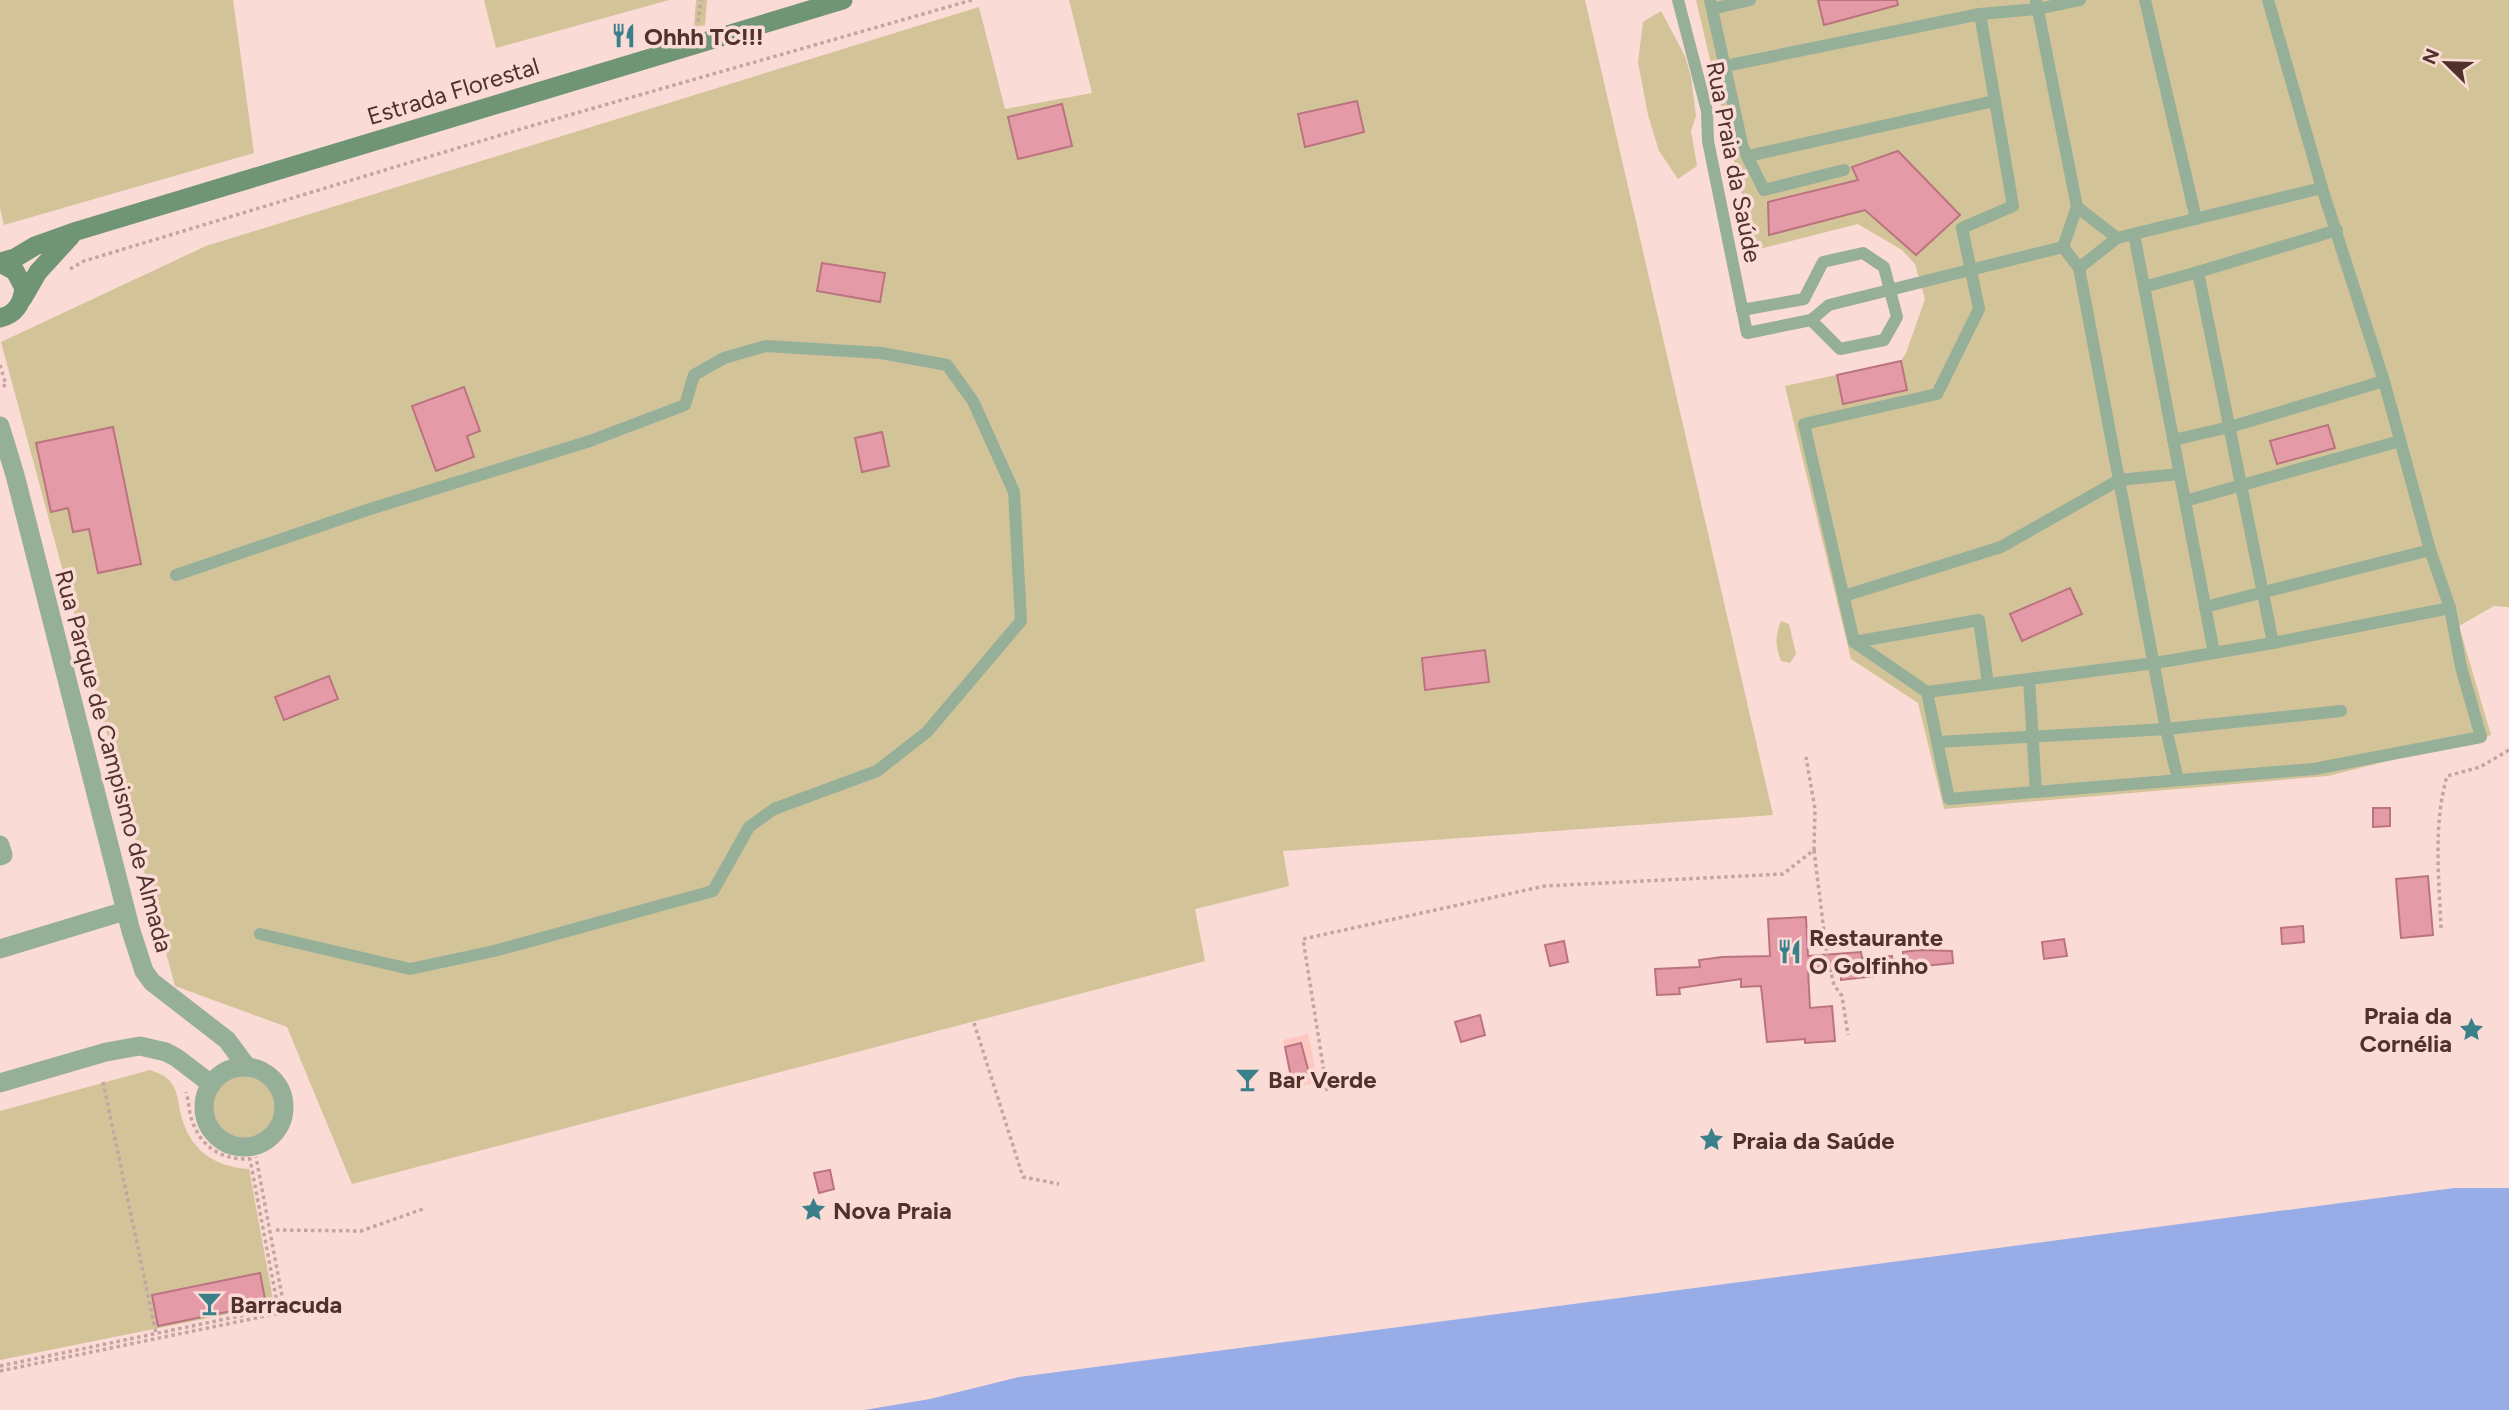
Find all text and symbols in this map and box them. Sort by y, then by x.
restaurant icon: Ohhh TC!!! [610,22,638,50]
place label: Ohhh TC!!! [644,22,764,51]
north arrow [2411,28,2481,98]
text: N [2417,45,2444,68]
street label: Estrada Florestal [364,51,542,131]
street label: Rua Praia da Saúde [1700,59,1768,265]
street label: Rua Parque de Campismo de Almada [49,567,179,955]
place label: Restaurante O Golfinho [1809,923,1943,980]
restaurant icon: Restaurante O Golfinho [1775,937,1803,965]
place label: Praia da Cornélia [2360,1001,2452,1058]
place icon: Praia da Cornélia [2458,1015,2486,1043]
bar icon: Bar Verde [1234,1065,1262,1093]
place label: Bar Verde [1268,1065,1377,1094]
place icon: Praia da Saúde [1698,1126,1726,1154]
place label: Praia da Saúde [1732,1126,1894,1155]
place icon: Nova Praia [799,1196,827,1224]
place label: Nova Praia [833,1196,952,1225]
bar icon: Barracuda [196,1290,224,1318]
place label: Barracuda [230,1290,342,1319]

